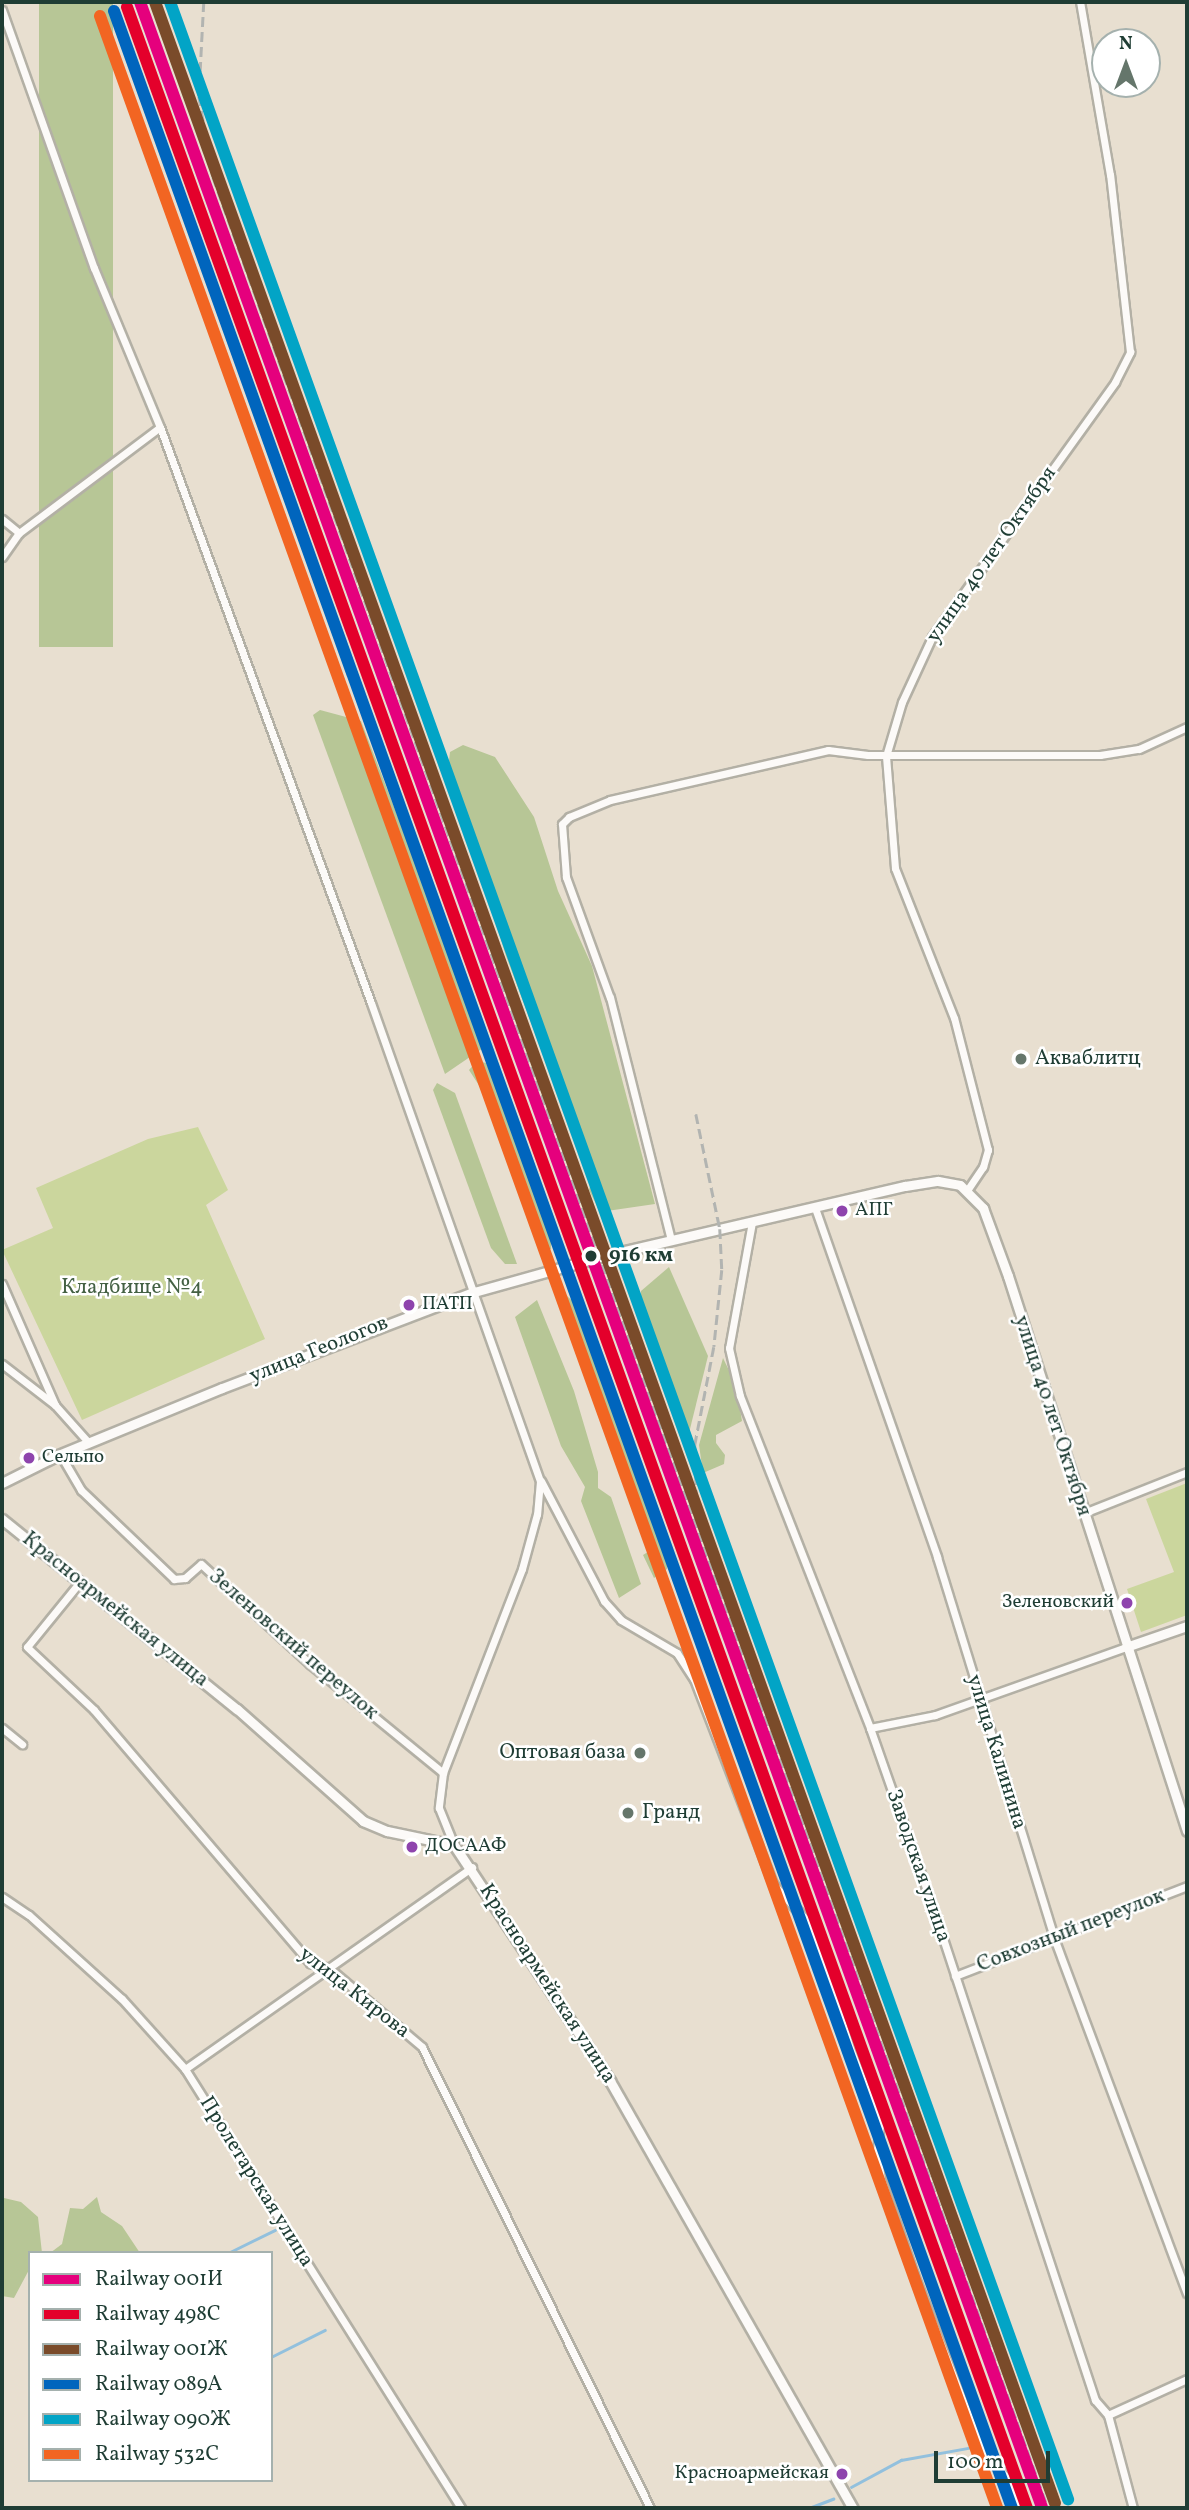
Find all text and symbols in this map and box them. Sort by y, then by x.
north arrow [1091,28,1161,98]
text: N [1119,31,1133,57]
street label: улица 40 лет Октября [922,462,1062,648]
place label: Акваблитц [1035,1046,1141,1072]
marker: Акваблитц [1013,1051,1029,1067]
place label: АПГ [855,1200,893,1222]
marker: АПГ [835,1204,849,1218]
place label: 916 км [609,1243,673,1269]
marker: 916 км [579,1244,603,1268]
park label: Кладбище №4 [61,1275,203,1301]
place label: ПАТП [422,1294,473,1316]
marker: ПАТП [402,1298,416,1312]
street label: улица Геологов [246,1311,392,1389]
street label: улица 40 лет Октября [1008,1312,1096,1520]
place label: Сельпо [42,1447,104,1469]
marker: Сельпо [22,1451,36,1465]
street label: Красноармейская улица [16,1527,214,1693]
street label: Зеленовский переулок [203,1564,383,1726]
place label: Зеленовский [1002,1592,1114,1614]
marker: Зеленовский [1120,1596,1134,1610]
street label: улица Калинина [960,1672,1032,1832]
place label: Оптовая база [499,1740,626,1766]
marker: Оптовая база [632,1745,648,1761]
street label: Заводская улица [880,1786,956,1946]
place label: Гранд [642,1800,700,1826]
marker: Гранд [620,1805,636,1821]
place label: ДОСААФ [425,1836,506,1858]
marker: ДОСААФ [405,1840,419,1854]
street label: Красноармейская улица [473,1879,621,2089]
street label: Совхозный переулок [974,1884,1168,1978]
street label: улица Кирова [293,1942,415,2044]
street label: Пролетарская улица [193,2092,319,2272]
legend [28,2251,273,2482]
text: Railway 001И [95,2265,223,2294]
text: Railway 498С [95,2300,221,2329]
text: Railway 001Ж [95,2335,228,2364]
text: Railway 089А [95,2370,222,2399]
text: Railway 090Ж [95,2405,231,2434]
scale bar [937,2436,1052,2480]
text: Railway 532С [95,2440,219,2469]
text: 100 m [947,2448,1004,2477]
place label: Красноармейская [675,2463,829,2485]
marker: Красноармейская [835,2467,849,2481]

